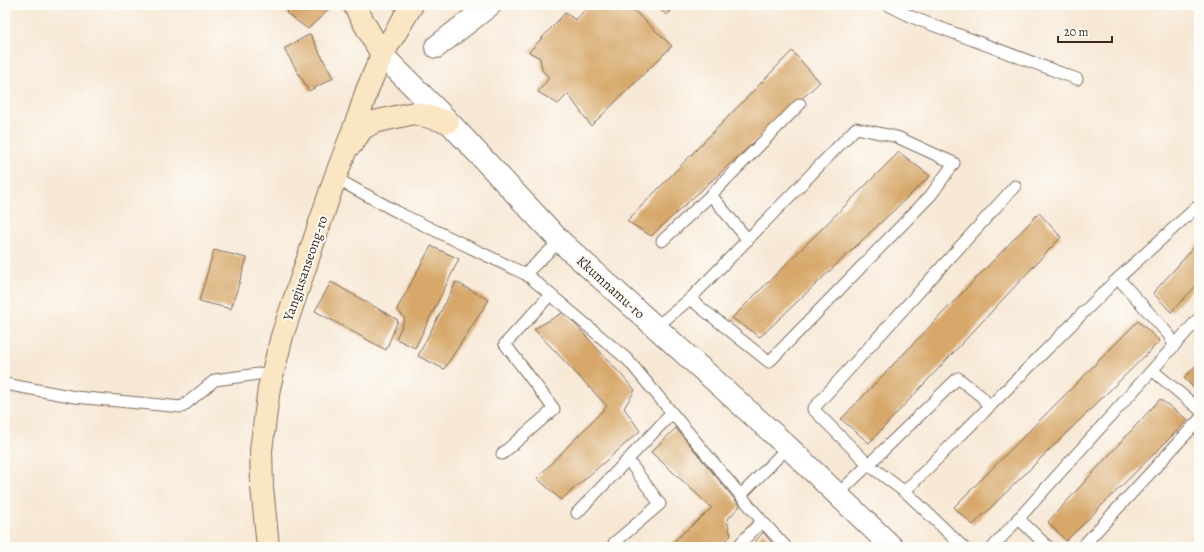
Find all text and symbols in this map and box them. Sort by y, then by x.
scale bar [1058,18,1112,44]
text: 20 m [1064,24,1088,40]
street label: Yangjusanseong-ro [278,213,332,324]
street label: Kkumnamu-ro [572,252,649,323]

